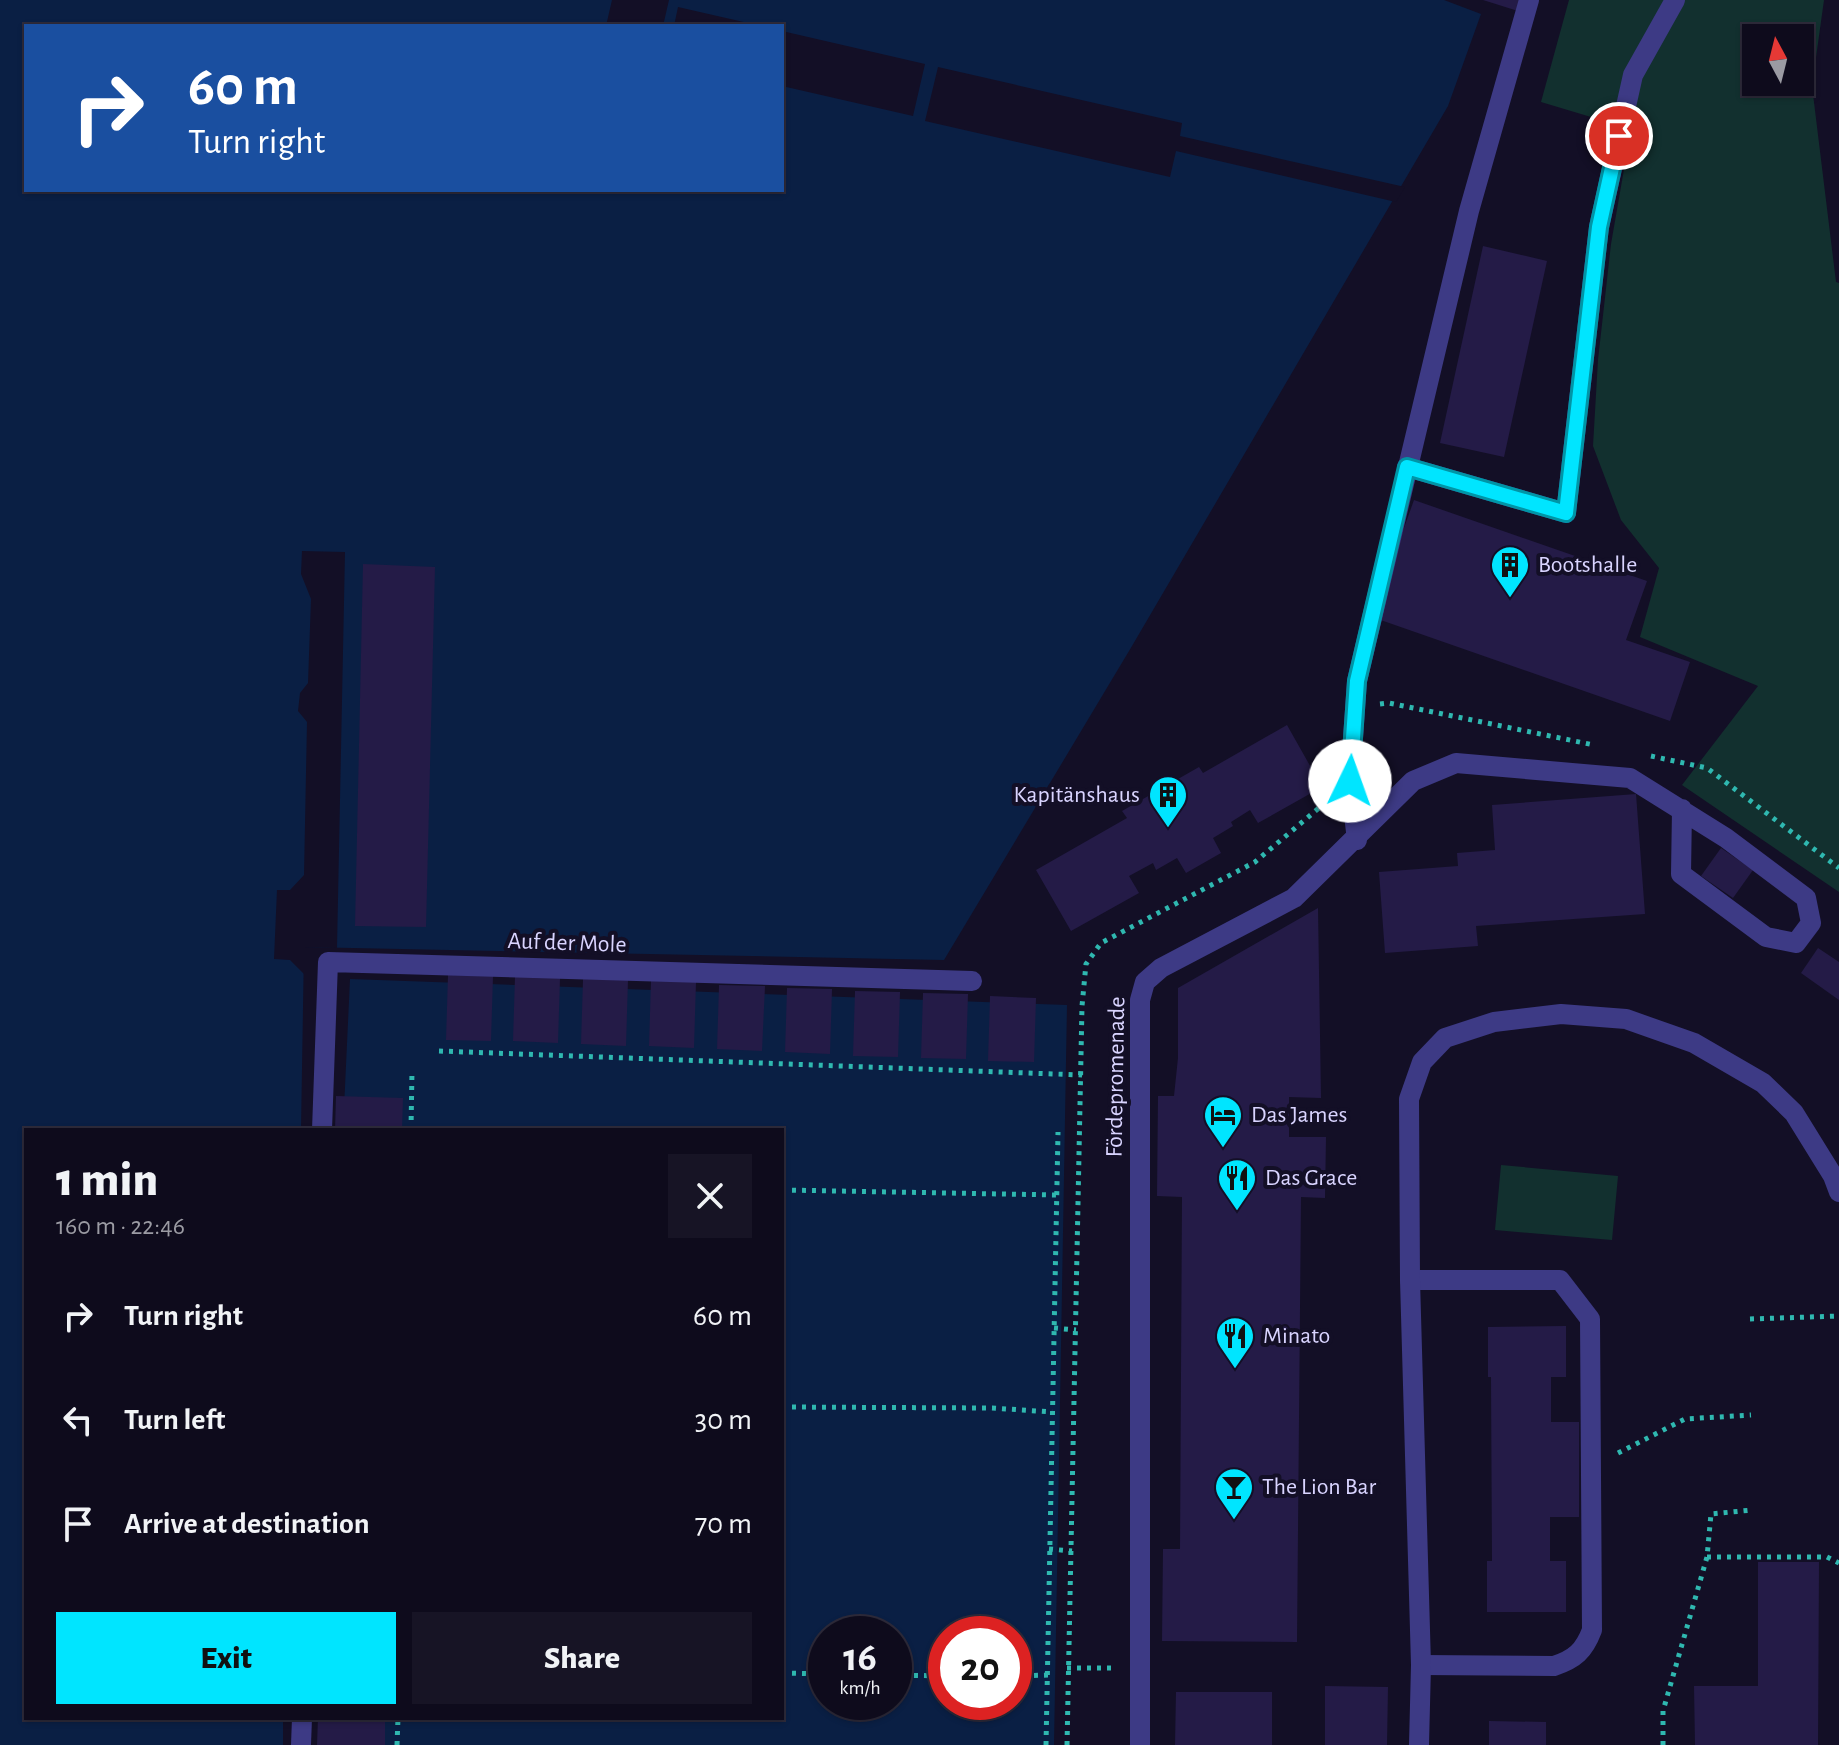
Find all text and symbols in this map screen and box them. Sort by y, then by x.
north arrow [1742,24,1814,96]
map controls [1742,24,1814,96]
icon: right [56,56,160,160]
text: 60 m [188,59,298,115]
pin [1585,102,1653,170]
icon: arrive [1597,114,1641,158]
text: Turn right [188,124,325,160]
building icon: Bootshalle [1489,544,1531,599]
place label: Bootshalle [1538,553,1637,577]
position arrow [1308,739,1392,823]
building icon: Kapitänshaus [1147,774,1189,829]
place label: Kapitänshaus [1014,783,1140,807]
street label: Auf der Mole [507,929,627,957]
street label: Fördepromenade [1103,996,1129,1158]
hotel icon: Das James [1202,1094,1244,1149]
place label: Das James [1251,1103,1347,1127]
button: close [668,1154,752,1238]
text: 1 min [56,1157,158,1205]
restaurant icon: Das Grace [1216,1157,1258,1212]
place label: Das Grace [1265,1166,1357,1190]
text: 160 m · 22:46 [56,1213,185,1239]
icon: right [56,1294,100,1338]
text: Turn right [124,1301,243,1331]
text: 60 m [693,1301,752,1331]
restaurant icon: Minato [1214,1315,1256,1370]
place label: Minato [1263,1324,1330,1348]
icon: left [56,1398,100,1442]
text: Turn left [124,1405,225,1435]
text: 30 m [695,1405,752,1435]
bar icon: The Lion Bar [1213,1466,1255,1521]
place label: The Lion Bar [1262,1475,1376,1499]
icon: arrive [56,1502,100,1546]
text: Arrive at destination [124,1509,370,1539]
text: 70 m [695,1509,752,1539]
button: Exit [56,1612,396,1704]
button: Share [412,1612,752,1704]
speed limit sign: 20 [928,1616,1032,1720]
text: 16 [843,1638,877,1678]
text: km/h [839,1678,881,1698]

